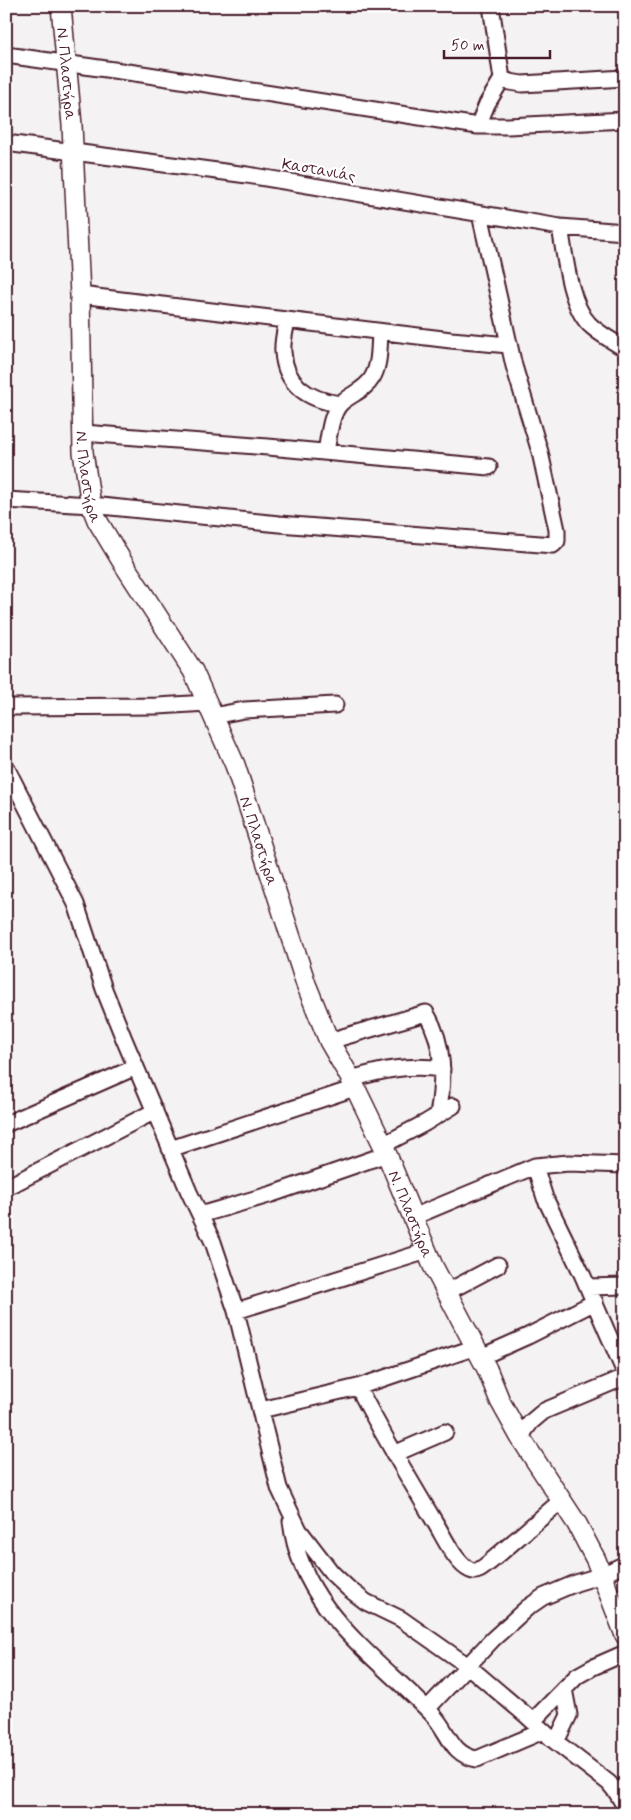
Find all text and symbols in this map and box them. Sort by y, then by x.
street label: Ν. Πλαστήρα [51,27,80,121]
scale bar [444,28,550,60]
text: 50 m [451,36,485,56]
street label: Καστανιάς [280,154,357,187]
street label: Ν. Πλαστήρα [71,431,106,526]
street label: Ν. Πλαστήρα [234,794,282,889]
street label: Ν. Πλαστήρα [383,1168,438,1262]

